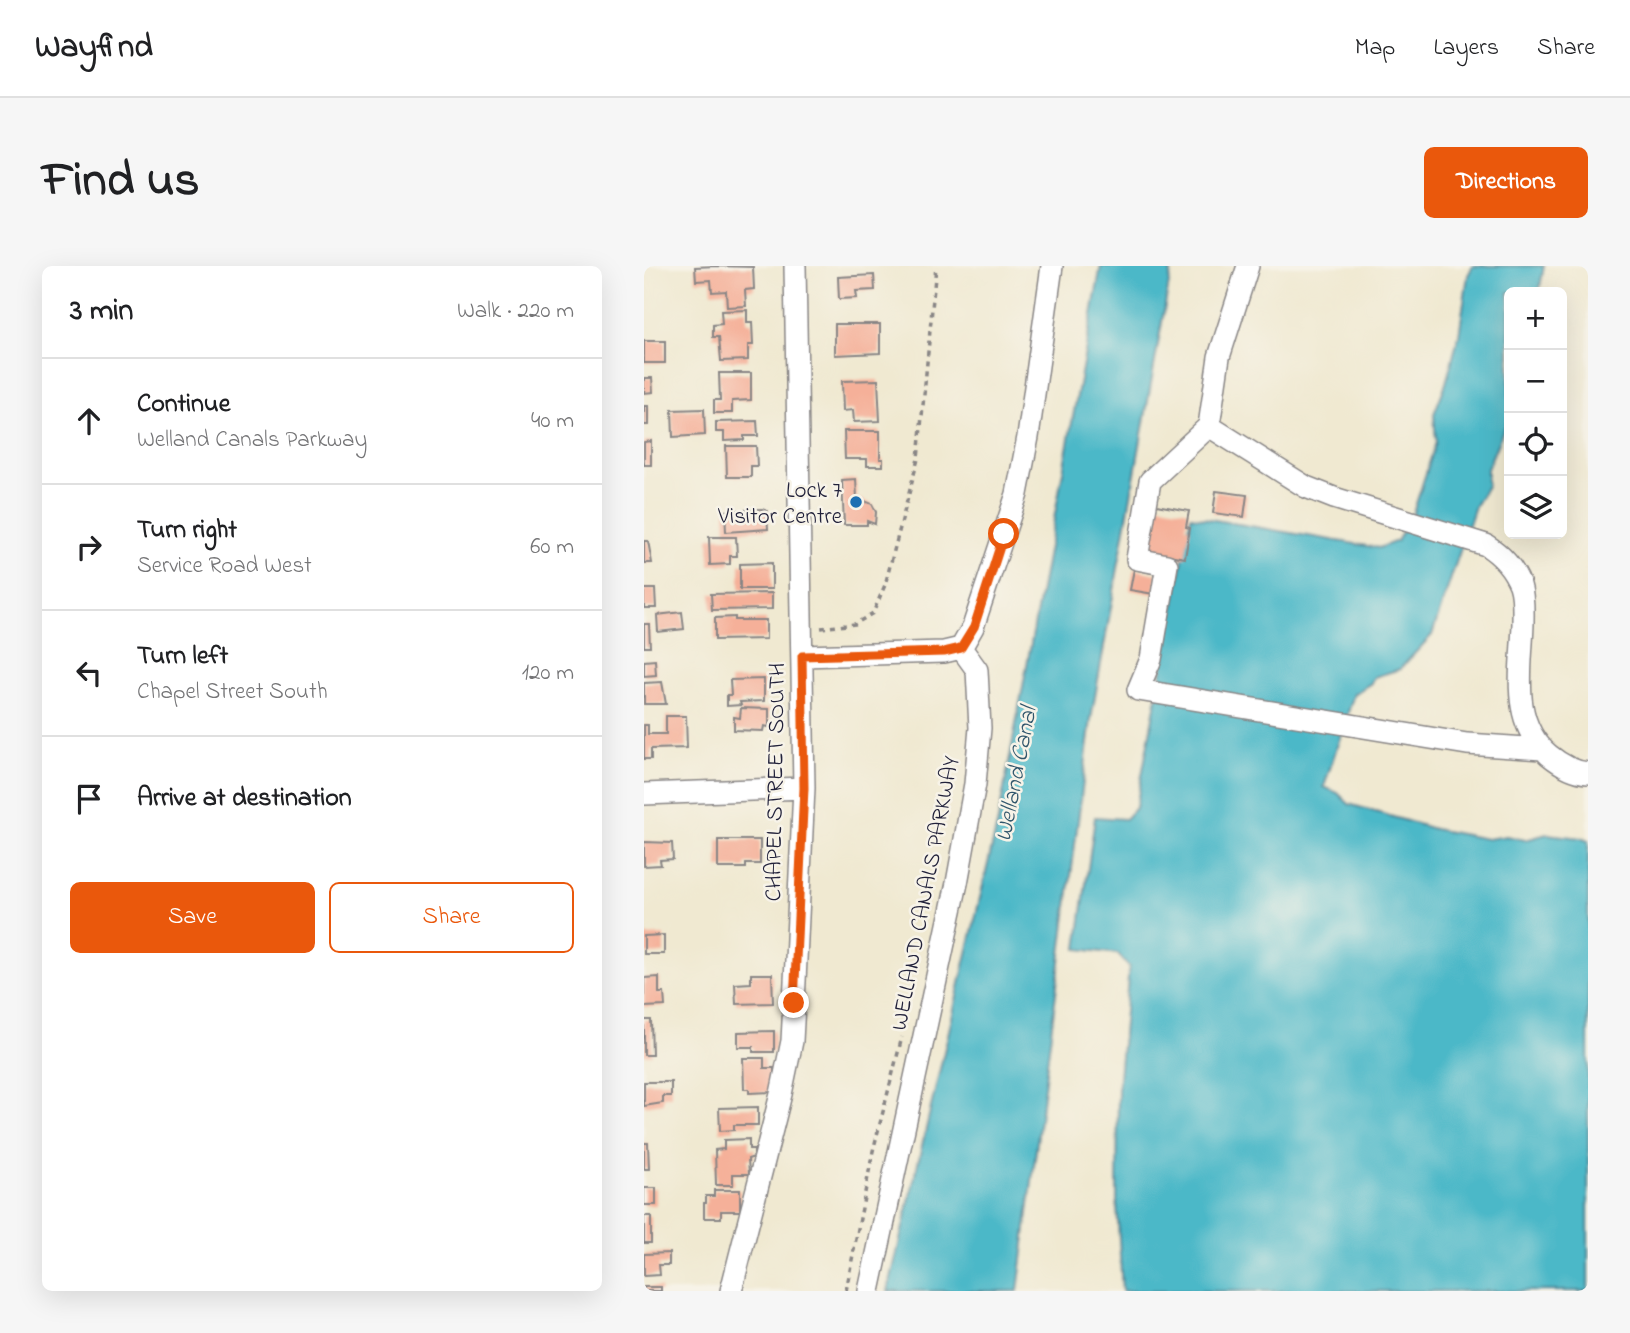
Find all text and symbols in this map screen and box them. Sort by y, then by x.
text: Wayfind [35,24,153,72]
text: Map [1355,31,1395,66]
text: Layers [1433,31,1499,66]
text: Share [1537,31,1595,66]
text: Find us [42,146,199,218]
button: Directions [1424,147,1588,218]
map controls [1504,287,1567,539]
button: + [1504,287,1567,350]
text: 3 min [70,290,133,334]
text: Walk · 220 m [457,295,574,328]
button: − [1504,350,1567,413]
text: Continue [137,386,230,424]
icon: ahead [70,402,108,440]
text: 40 m [531,405,574,438]
button: locate [1504,413,1567,476]
text: Welland Canals Parkway [137,424,367,457]
place label: Lock 7 Visitor Centre [717,475,843,534]
button: layers [1504,476,1567,539]
marker: Lock 7 Visitor Centre [848,494,864,510]
text: Turn right [137,512,237,550]
route start [988,518,1019,549]
icon: right [70,528,108,566]
text: 60 m [530,531,574,564]
text: Service Road West [137,550,312,583]
text: Turn left [137,638,228,676]
icon: left [70,654,108,692]
text: 120 m [522,657,574,690]
street label: CHAPEL STREET SOUTH [758,662,795,902]
text: Chapel Street South [137,676,328,709]
water label: Welland Canal [987,701,1048,845]
street label: WELLAND CANALS PARKWAY [884,753,969,1034]
icon: arrive [70,780,108,818]
text: Arrive at destination [137,780,352,818]
button: Save [70,882,315,953]
button: Share [329,882,574,953]
route end [778,987,809,1018]

